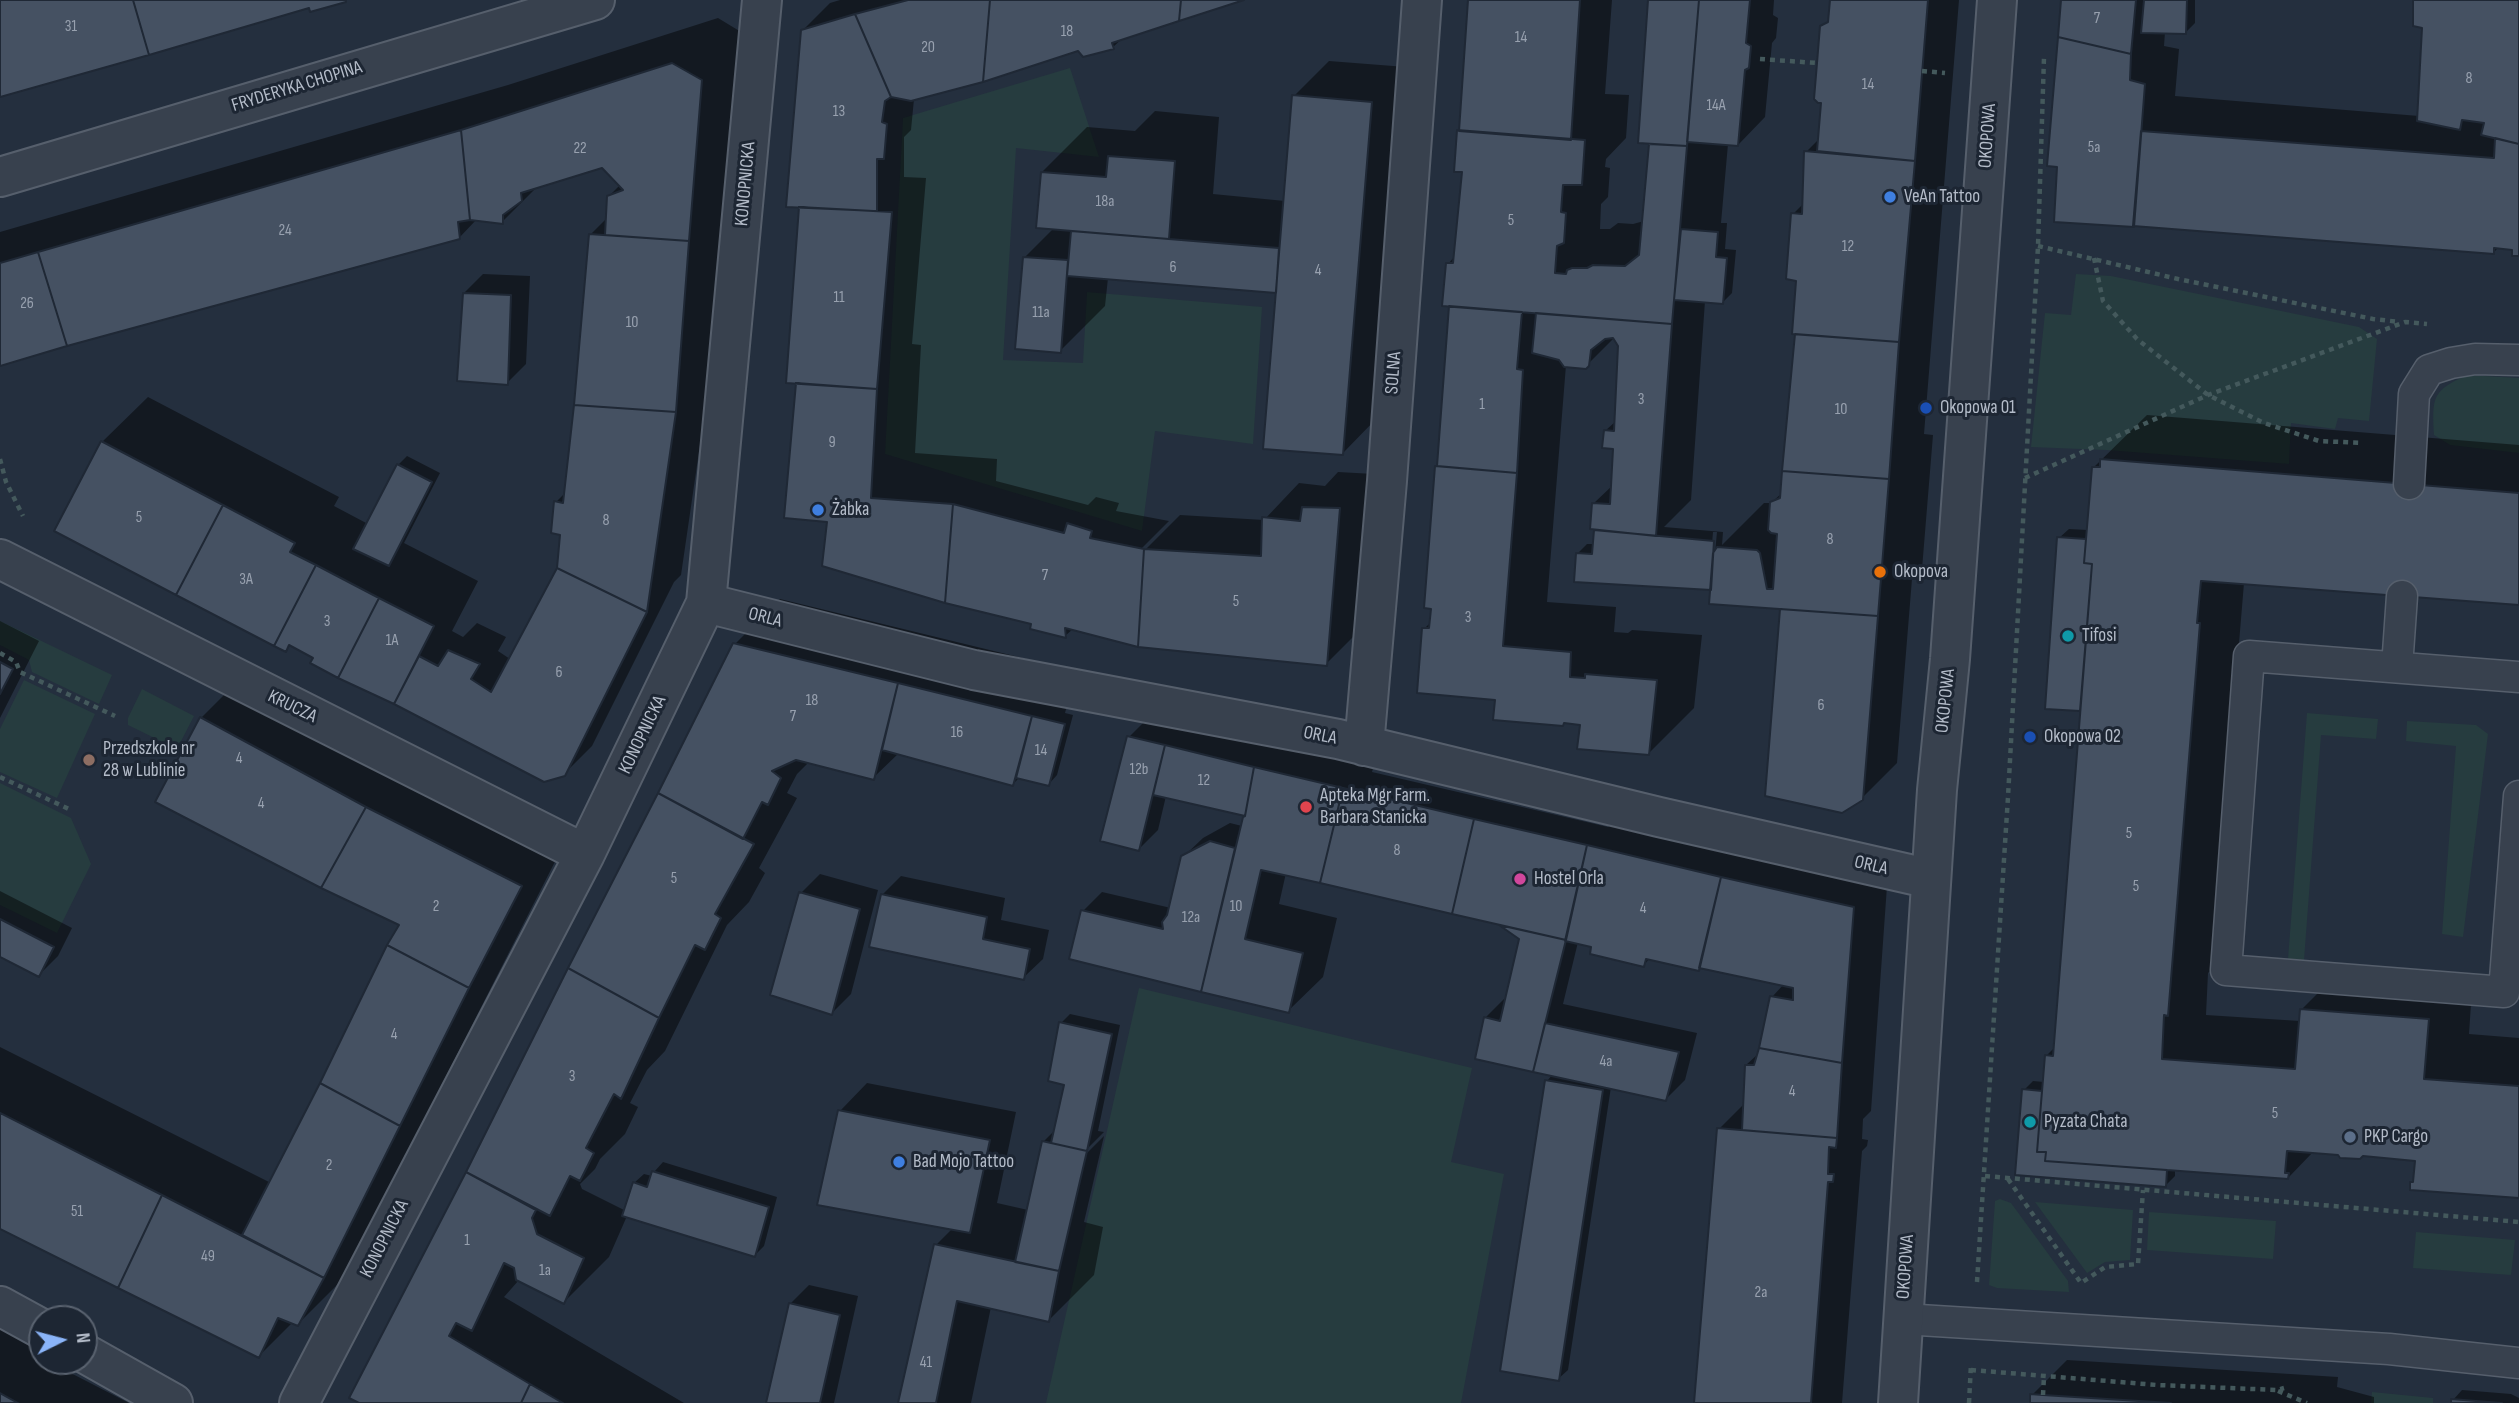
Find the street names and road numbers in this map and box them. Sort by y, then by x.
street label: FRYDERYKA CHOPINA [229,56,365,118]
street label: OKOPOWA [1974,103,2002,169]
street label: KONOPNICKA [731,141,761,227]
street label: SOLNA [1381,351,1407,395]
street label: ORLA [746,603,784,633]
street label: OKOPOWA [1931,668,1961,734]
street label: KRUCZA [264,685,320,729]
street label: KONOPNICKA [614,692,672,778]
street label: ORLA [1301,722,1339,750]
street label: ORLA [1852,851,1890,881]
street label: KONOPNICKA [356,1196,414,1282]
street label: OKOPOWA [1892,1234,1920,1300]

